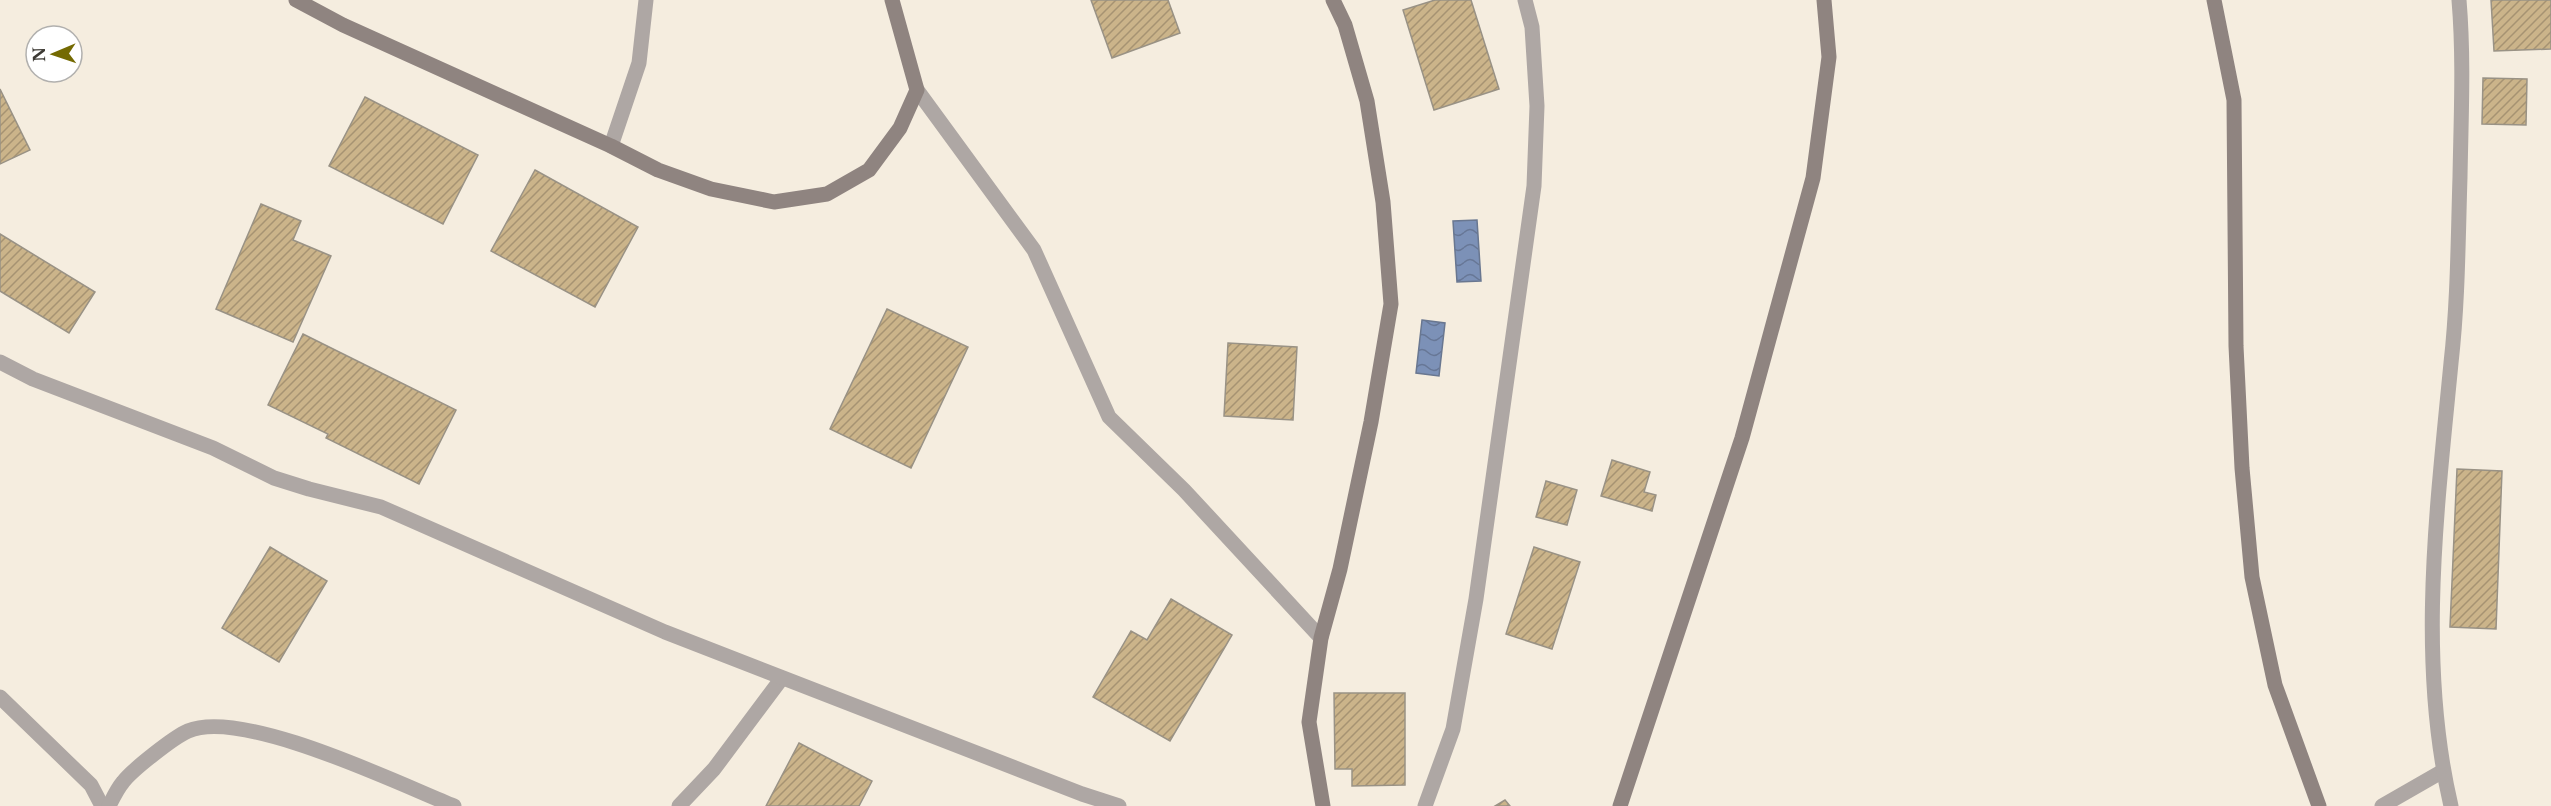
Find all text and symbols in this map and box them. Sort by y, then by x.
north arrow [24,24,84,84]
text: N [29,47,49,62]

